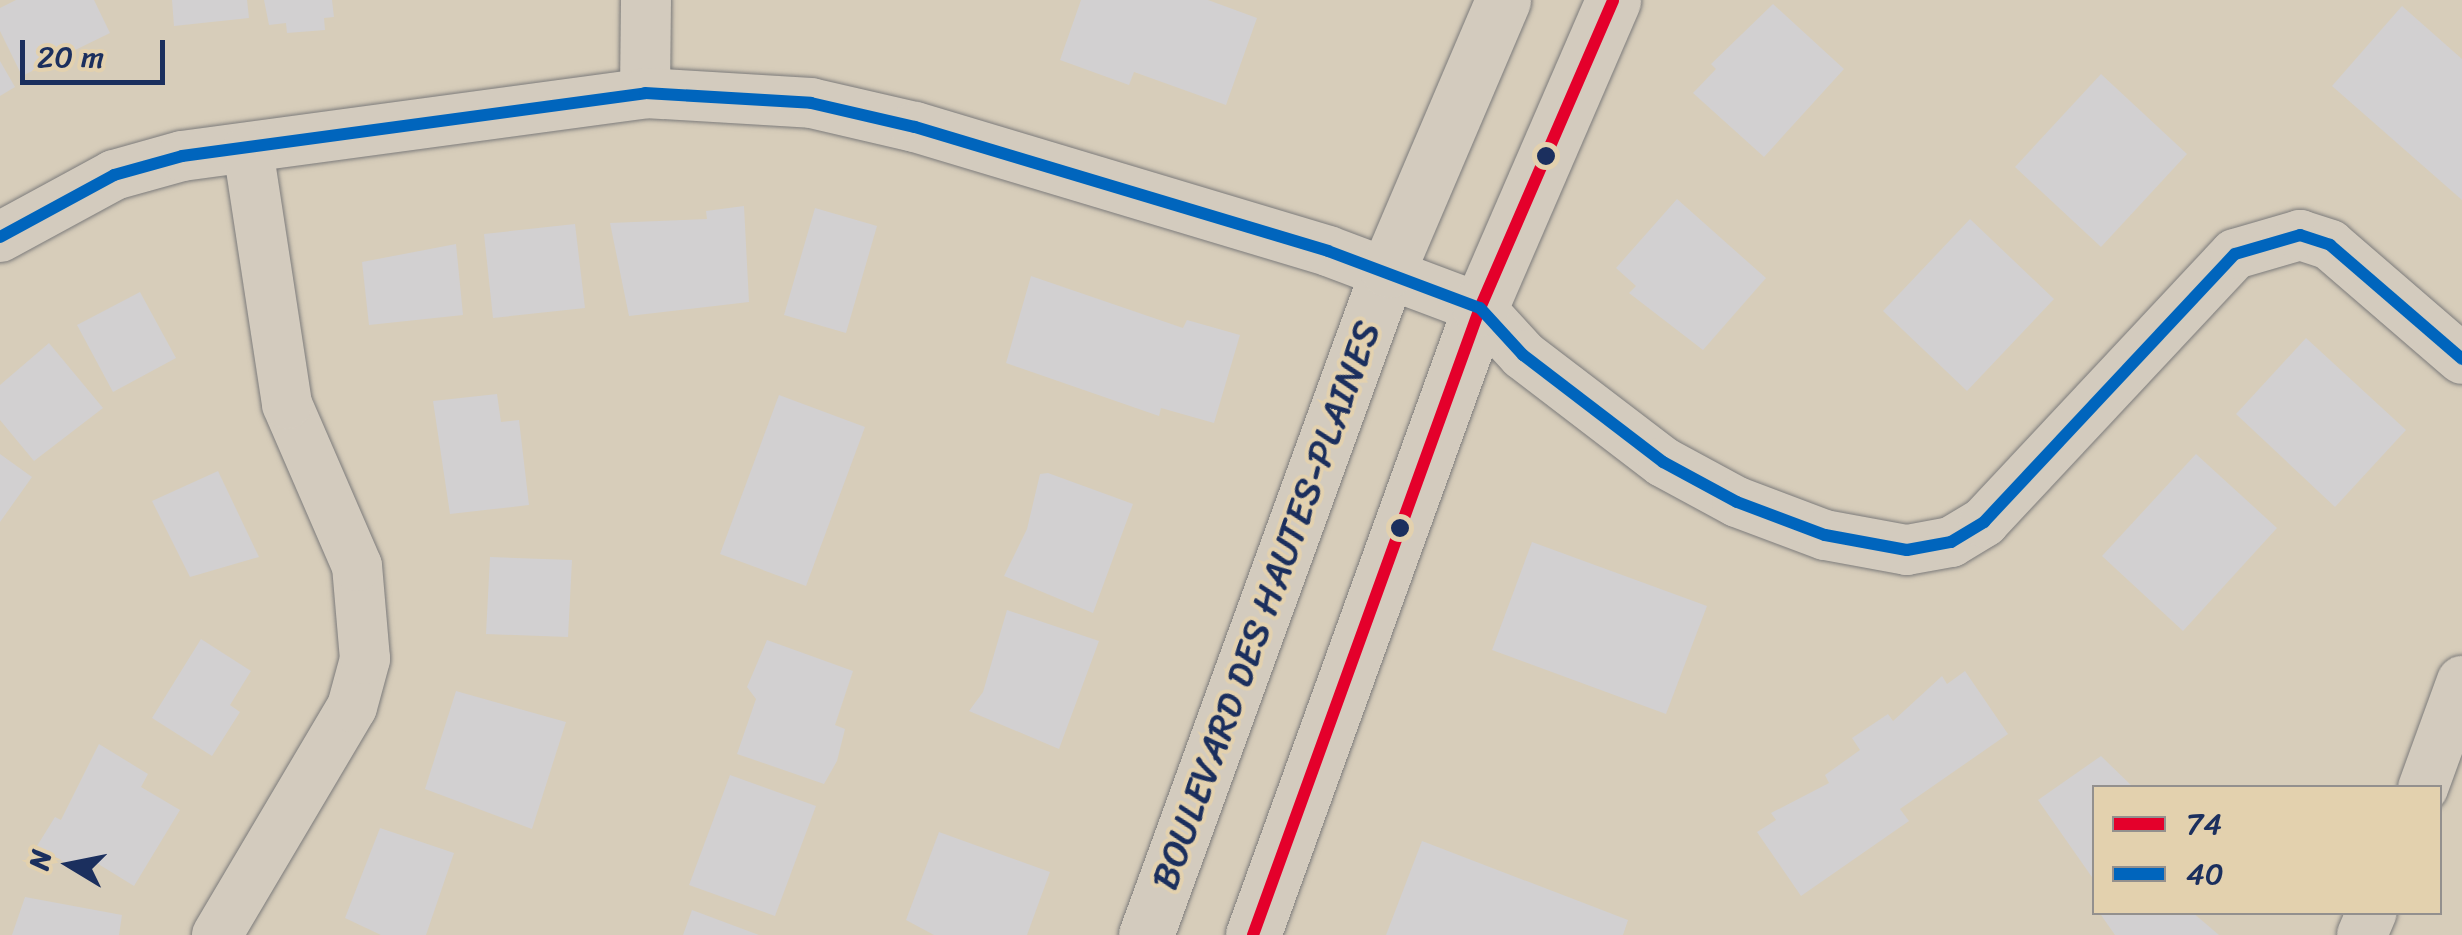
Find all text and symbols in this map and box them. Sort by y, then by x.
scale bar [25,20,170,82]
text: 20 m [37,30,104,84]
unlabelled marker [1536,146,1556,166]
street label: BOULEVARD DES HAUTES-PLAINES [1142,316,1390,894]
unlabelled marker [1390,518,1410,538]
legend [2092,785,2442,915]
text: 74 [2186,797,2222,851]
north arrow [20,815,120,915]
text: N [14,846,66,874]
text: 40 [2186,847,2224,901]

